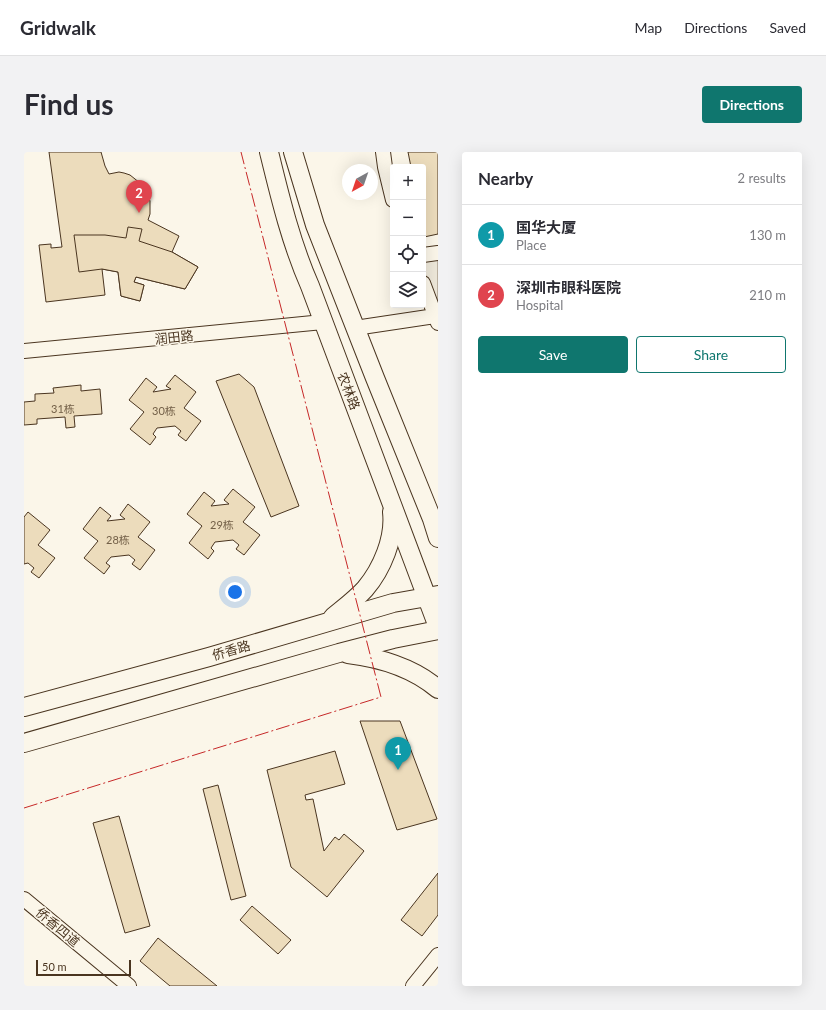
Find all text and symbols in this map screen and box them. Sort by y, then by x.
text: Gridwalk [20,16,96,39]
text: Map [635,19,662,36]
text: Directions [684,19,747,36]
text: Saved [769,19,806,36]
button: Directions [702,86,802,123]
text: Find us [24,87,114,121]
north arrow [342,164,378,200]
map controls [390,164,426,308]
button: + [390,164,426,200]
text: Nearby [478,168,533,189]
text: 2 results [738,170,786,186]
pin: 2 [126,180,152,213]
button: − [390,200,426,236]
text: 国华大厦 [516,218,576,236]
text: 1 [487,227,495,243]
text: 130 m [749,227,786,243]
button: locate [390,236,426,272]
text: Place [516,237,546,253]
button: layers [390,272,426,308]
text: 深圳市眼科医院 [516,278,621,296]
text: 2 [487,287,495,303]
text: 210 m [749,287,786,303]
text: Hospital [516,297,563,313]
street label: 润田路 [154,327,194,347]
button: Save [478,336,628,373]
button: Share [636,336,786,373]
street label: 农林路 [335,370,363,412]
house number: 31栋 [51,402,75,415]
house number: 30栋 [152,404,176,417]
house number: 29栋 [210,518,234,531]
house number: 28栋 [106,533,130,546]
your location [225,582,245,602]
street label: 侨香路 [210,637,252,663]
pin: 1 [385,737,411,770]
street label: 侨香四道 [33,904,83,950]
scale bar [36,958,131,977]
text: 50 m [42,960,67,973]

